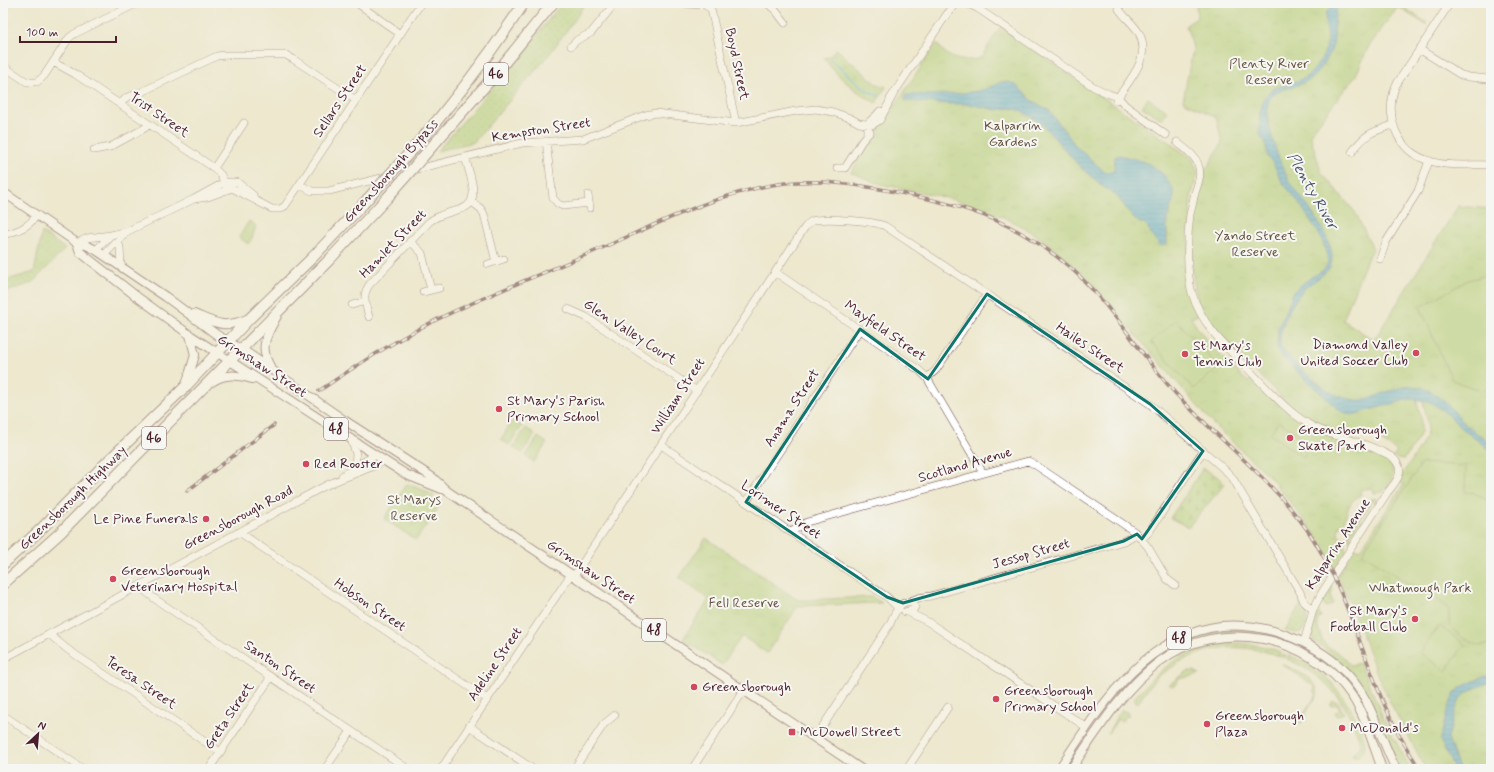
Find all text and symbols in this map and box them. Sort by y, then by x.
scale bar [20,18,116,44]
text: 100 m [26,25,58,41]
street label: Boyd Street [721,26,754,102]
park label: Plenty River Reserve [1229,55,1309,89]
street label: Sellars Street [309,61,371,141]
road number: 46 [484,63,508,85]
street label: Trist Street [125,88,193,142]
street label: Kempston Street [490,113,592,147]
street label: Greensborough Bypass [340,115,442,227]
park label: Kalparrin Gardens [984,117,1042,151]
water label: Plenty River [1282,149,1343,235]
street label: Hamlet Street [356,206,430,282]
park label: Yando Street Reserve [1215,227,1296,261]
street label: Glen Valley Court [580,295,681,369]
street label: Mayfield Street [841,296,930,366]
street label: Hailes Street [1052,318,1128,378]
street label: Grimshaw Street [214,330,310,402]
place label: Diamond Valley United Soccer Club [1301,336,1408,370]
place label: St Mary's Tennis Club [1193,337,1262,371]
marker: Diamond Valley United Soccer Club [1411,348,1421,358]
marker: St Mary's Tennis Club [1180,349,1190,359]
street label: William Street [647,355,709,437]
street label: Anama Street [760,365,824,450]
place label: St Mary's Parish Primary School [507,392,606,426]
marker: St Mary's Parish Primary School [494,404,504,414]
road number: 48 [324,418,348,440]
place label: Greensborough Skate Park [1298,421,1387,455]
road number: 46 [142,427,166,449]
marker: Greensborough Skate Park [1285,433,1295,443]
street label: Greensborough Highway [15,442,131,554]
street label: Scotland Avenue [916,443,1014,487]
place label: Red Rooster [314,455,383,473]
marker: Red Rooster [301,459,311,469]
street label: Lorimer Street [738,477,824,543]
street label: Greensborough Road [180,481,296,555]
park label: St Marys Reserve [387,491,442,525]
street label: Kalparrin Avenue [1302,495,1374,593]
place label: Le Pine Funerals [94,510,198,528]
marker: Le Pine Funerals [201,514,211,524]
street label: Jessop Street [990,534,1072,574]
street label: Grimshaw Street [543,536,639,608]
place label: Greensborough Veterinary Hospital [121,562,237,596]
marker: Greensborough Veterinary Hospital [108,574,118,584]
street label: Hobson Street [331,574,409,636]
park label: Whatmough Park [1369,579,1471,599]
park label: Fell Reserve [708,594,780,612]
place label: St Mary's Football Club [1330,602,1407,636]
marker: St Mary's Football Club [1410,614,1420,624]
road number: 48 [642,619,666,641]
street label: Adeline Street [464,624,526,704]
road number: 48 [1167,627,1191,649]
street label: Santon Street [241,636,319,698]
street label: Teresa Street [102,653,181,714]
street label: Greta Street [200,678,259,753]
place label: Greensborough [702,678,791,696]
marker: Greensborough [689,682,699,692]
place label: Greensborough Primary School [1004,682,1097,716]
marker: Greensborough Primary School [991,694,1001,704]
place label: Greensborough Plaza [1215,707,1304,741]
north arrow [18,714,58,754]
text: N [36,718,48,734]
marker: Greensborough Plaza [1202,719,1212,729]
place label: McDonald's [1350,719,1419,737]
place label: McDowell Street [800,723,902,741]
marker: McDonald's [1337,723,1347,733]
marker: McDowell Street [787,727,797,737]

